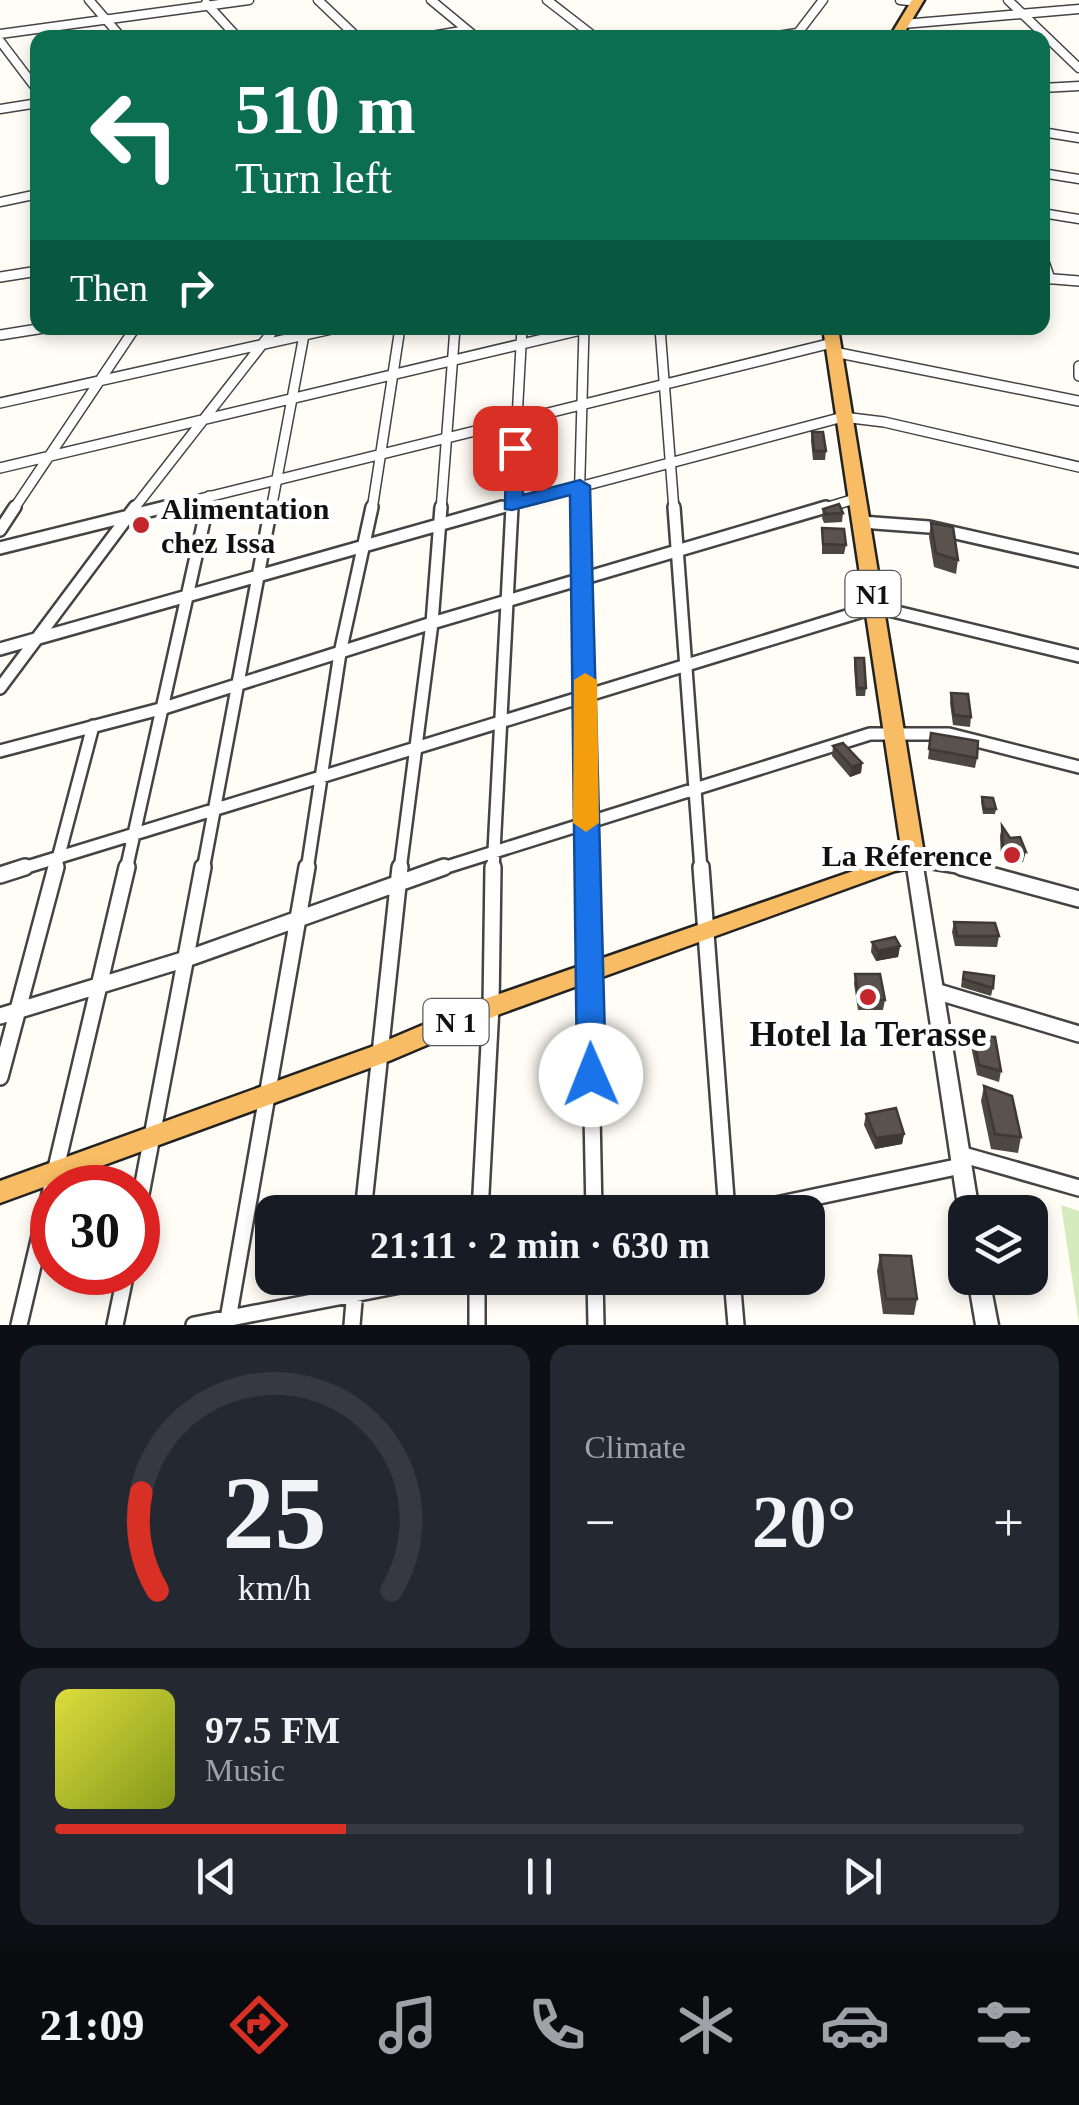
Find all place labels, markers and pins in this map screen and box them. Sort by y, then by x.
pin [473,406,558,491]
place label: Alimentation chez Issa [161,492,330,559]
marker: Alimentation chez Issa [130,514,152,536]
place label: La Réference [822,839,992,872]
marker: La Réference [1001,844,1023,866]
marker: Hotel la Terasse [857,986,879,1008]
place label: Hotel la Terasse [749,1015,987,1054]

